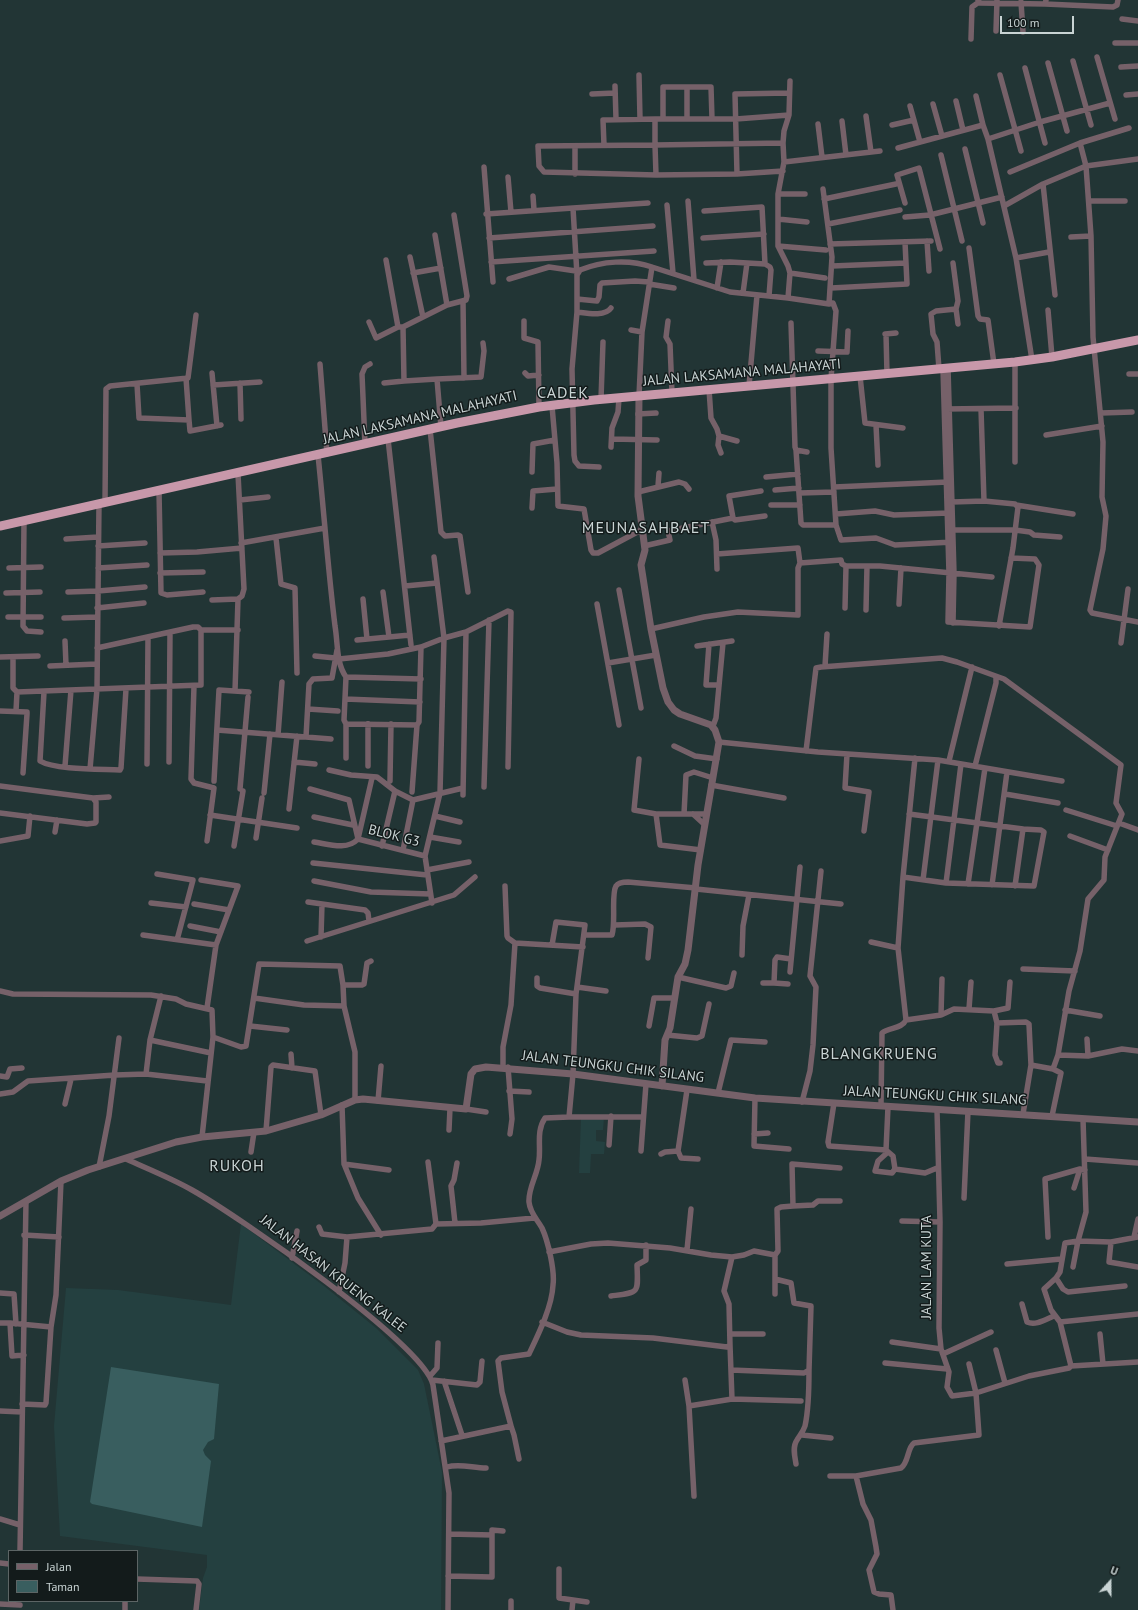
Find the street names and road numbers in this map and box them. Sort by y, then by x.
street label: JALAN LAKSAMANA MALAHAYATI [642,356,842,390]
street label: JALAN LAKSAMANA MALAHAYATI [321,387,519,449]
street label: BLOK G3 [366,821,422,851]
street label: JALAN TEUNGKU CHIK SILANG [521,1047,705,1087]
street label: JALAN TEUNGKU CHIK SILANG [843,1083,1027,1109]
street label: JALAN HASAN KRUENG KALEE [256,1212,410,1336]
street label: JALAN LAM KUTA [919,1215,935,1319]

